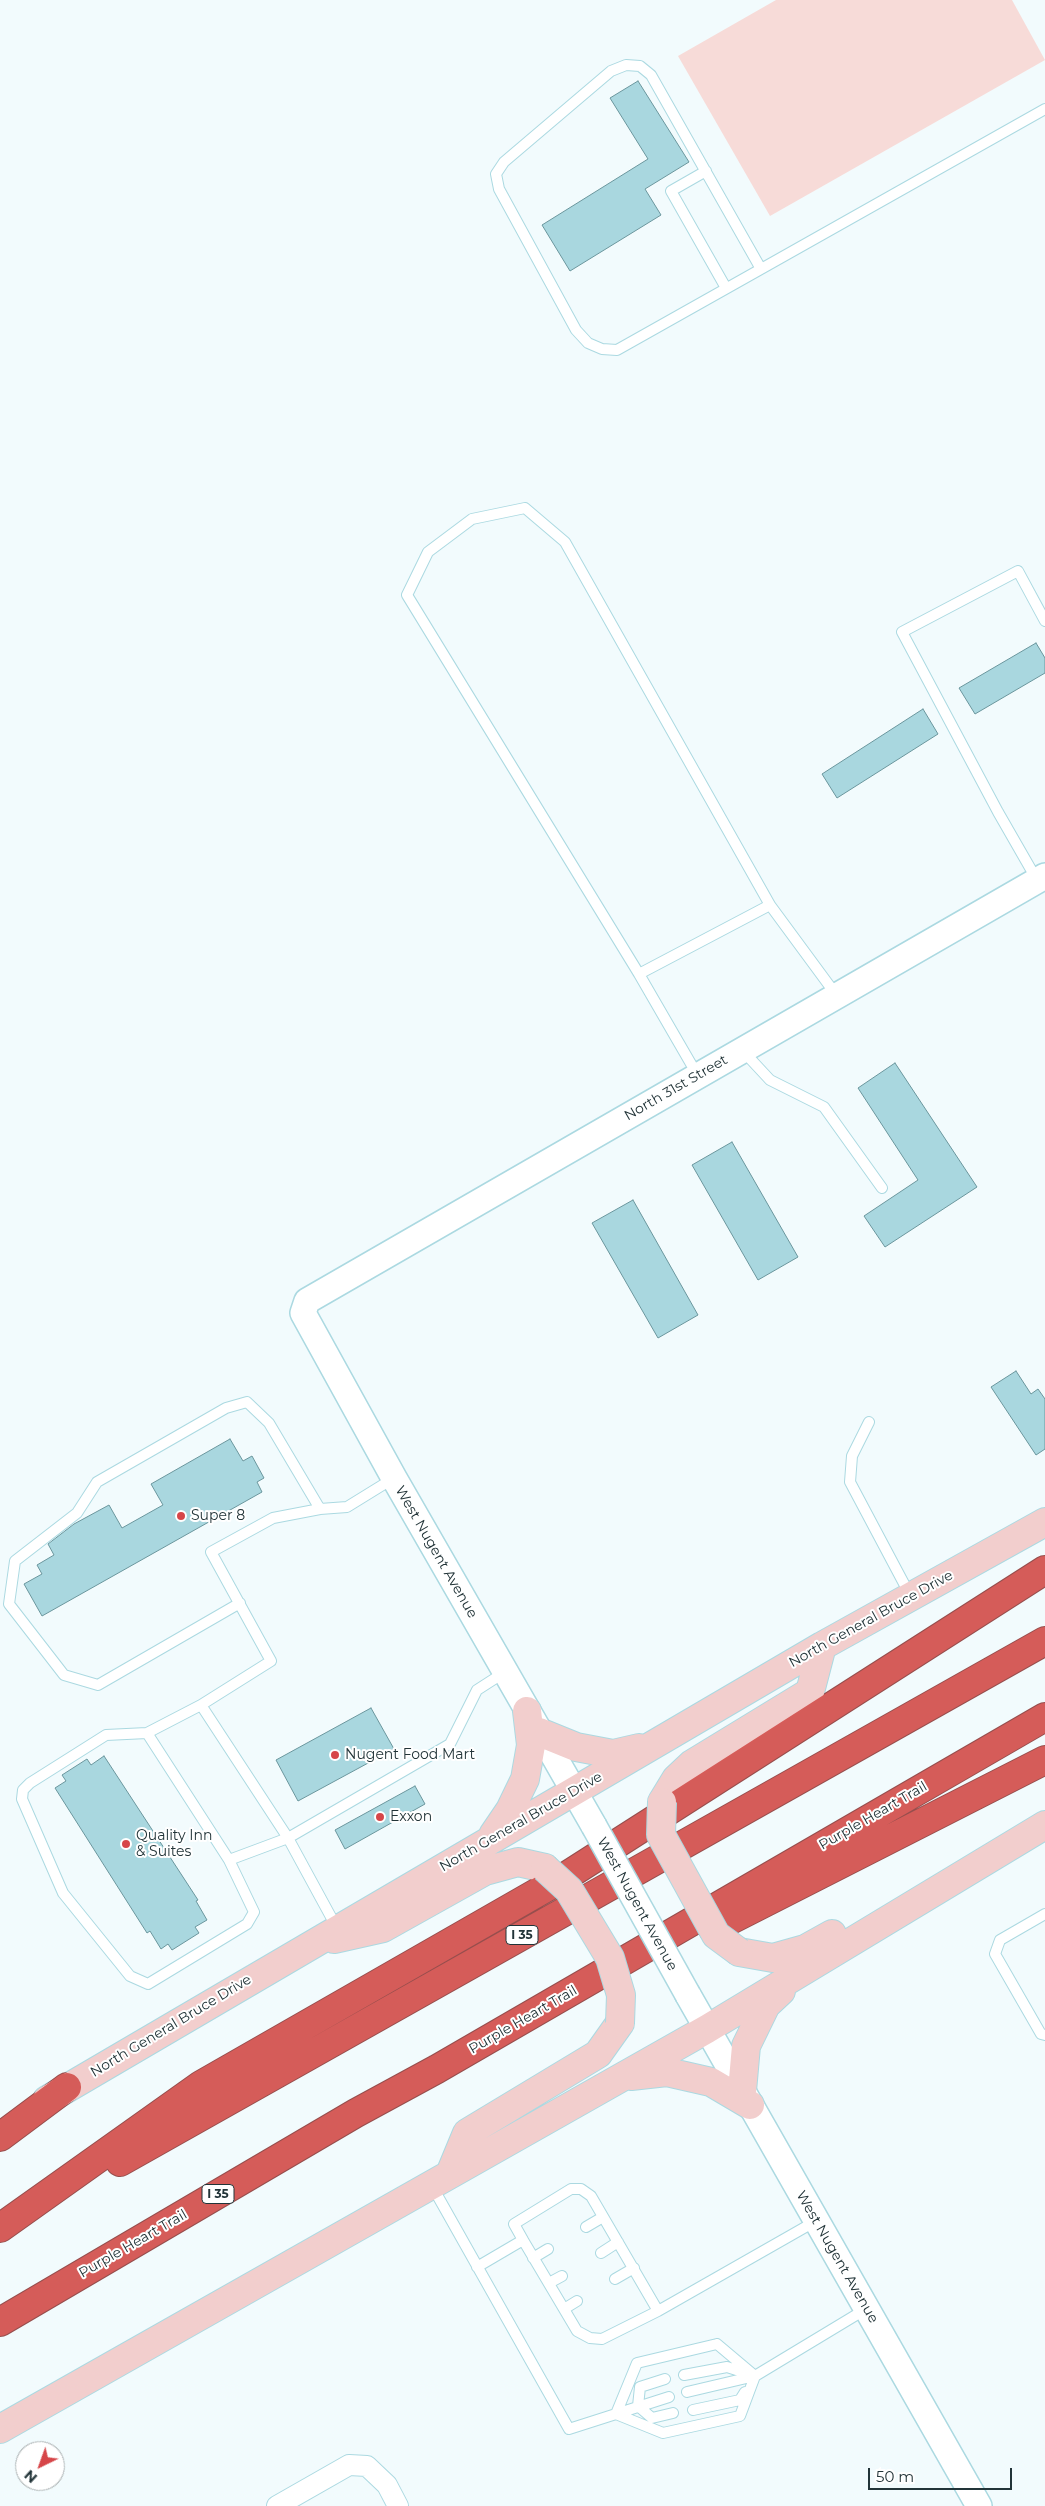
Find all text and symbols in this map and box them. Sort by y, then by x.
street label: North 31st Street [621,1052,731,1124]
street label: West Nugent Avenue [391,1483,481,1621]
place label: Super 8 [191,1508,245,1524]
marker: Super 8 [175,1510,187,1522]
street label: North General Bruce Drive [786,1567,956,1671]
place label: Nugent Food Mart [345,1747,475,1763]
marker: Nugent Food Mart [329,1749,341,1761]
street label: North General Bruce Drive [437,1769,605,1875]
street label: Purple Heart Trail [816,1778,930,1854]
place label: Exxon [390,1809,432,1825]
marker: Exxon [374,1811,386,1823]
place label: Quality Inn & Suites [136,1828,212,1860]
street label: West Nugent Avenue [593,1834,681,1974]
marker: Quality Inn & Suites [120,1838,132,1850]
road number: I 35 [506,1926,538,1944]
street label: North General Bruce Drive [87,1971,255,2081]
street label: Purple Heart Trail [466,1982,580,2058]
road number: I 35 [202,2184,234,2204]
street label: West Nugent Avenue [792,2188,882,2326]
street label: Purple Heart Trail [76,2206,190,2282]
north arrow [15,2441,65,2491]
scale bar [870,2458,1014,2490]
text: N [20,2466,41,2487]
text: 50 m [876,2467,914,2486]

